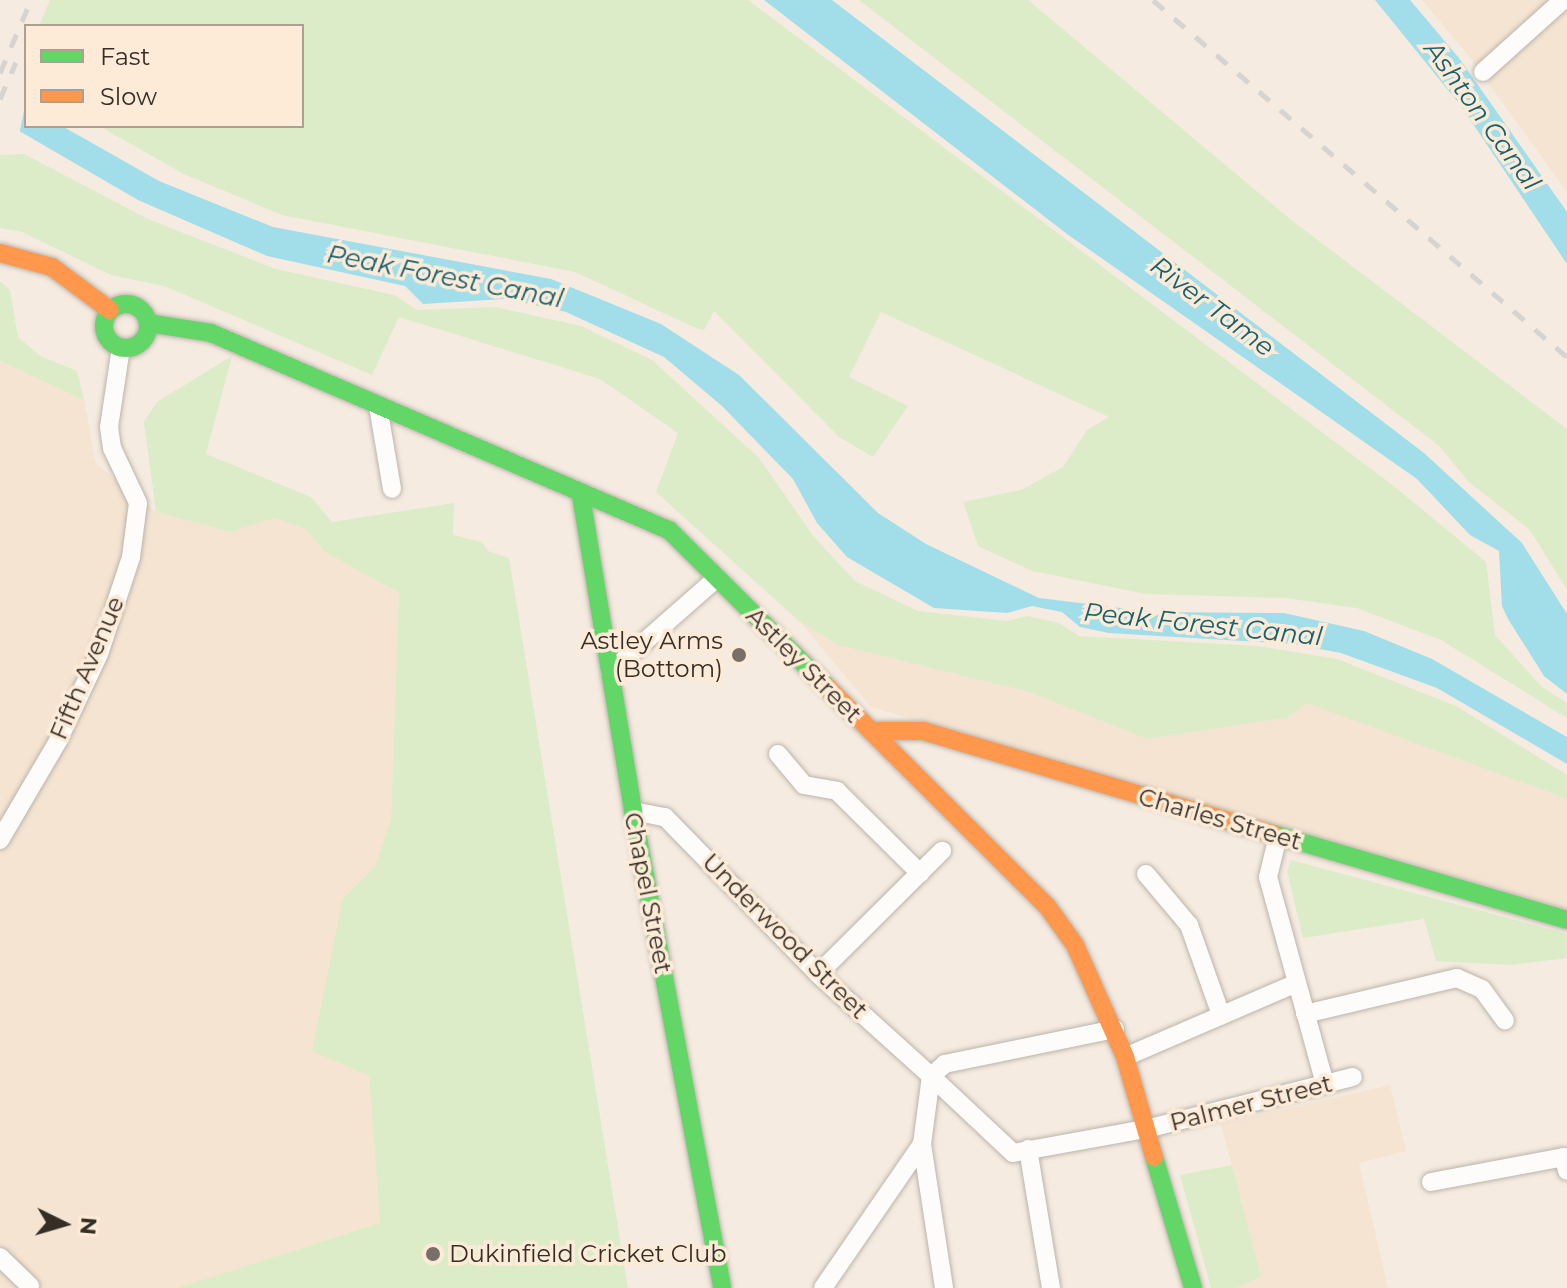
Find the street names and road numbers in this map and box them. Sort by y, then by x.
street label: Fifth Avenue [44,592,130,744]
street label: Astley Street [740,601,868,729]
street label: Charles Street [1135,782,1305,856]
street label: Chapel Street [618,810,678,976]
street label: Underwood Street [696,847,874,1025]
street label: Palmer Street [1167,1069,1335,1137]

